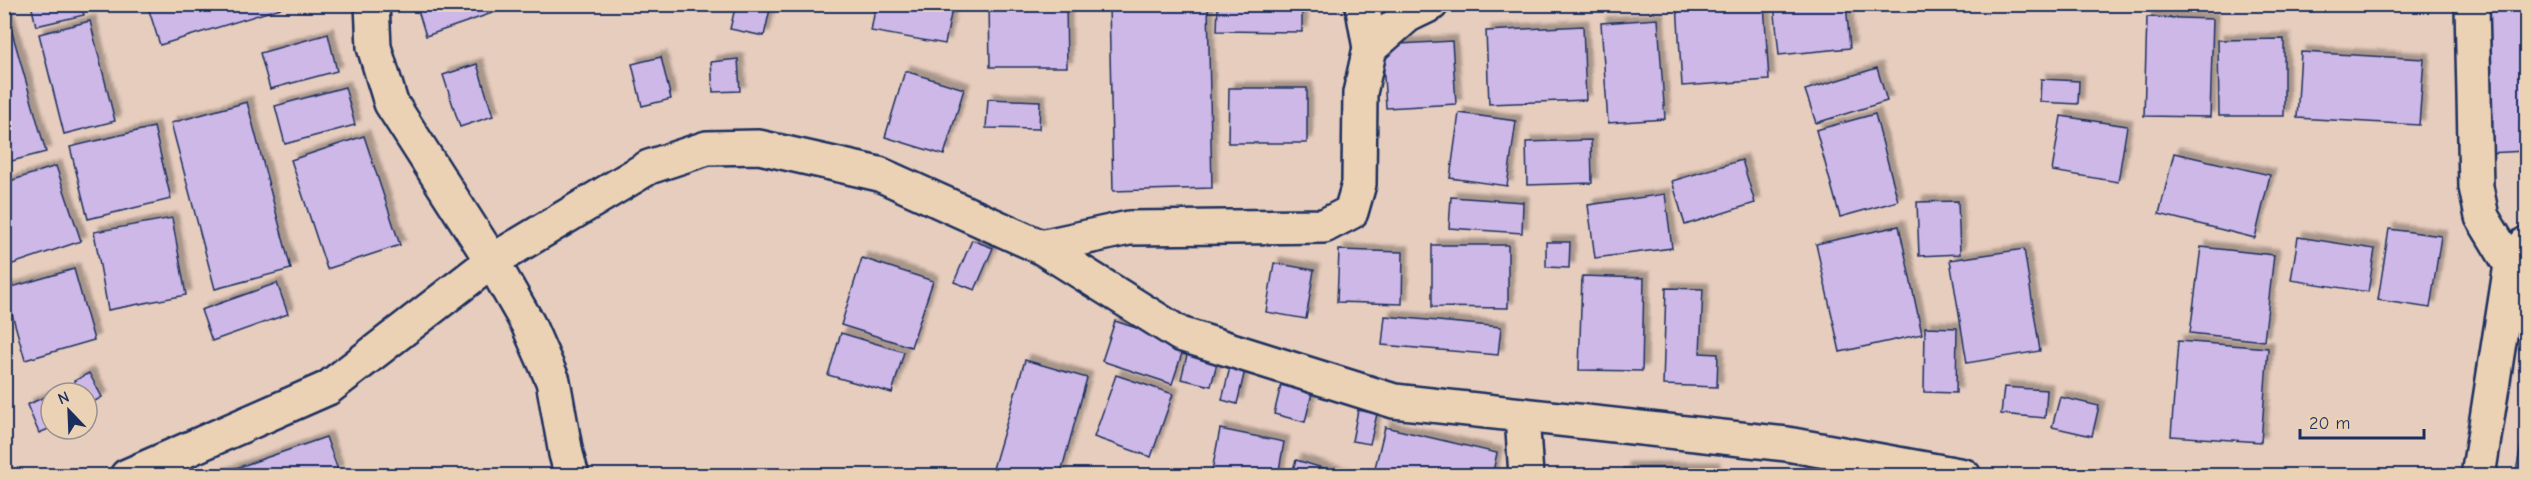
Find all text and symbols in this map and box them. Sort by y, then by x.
north arrow [39,381,99,441]
text: N [55,388,72,408]
scale bar [2300,402,2424,440]
text: 20 m [2309,413,2350,434]

